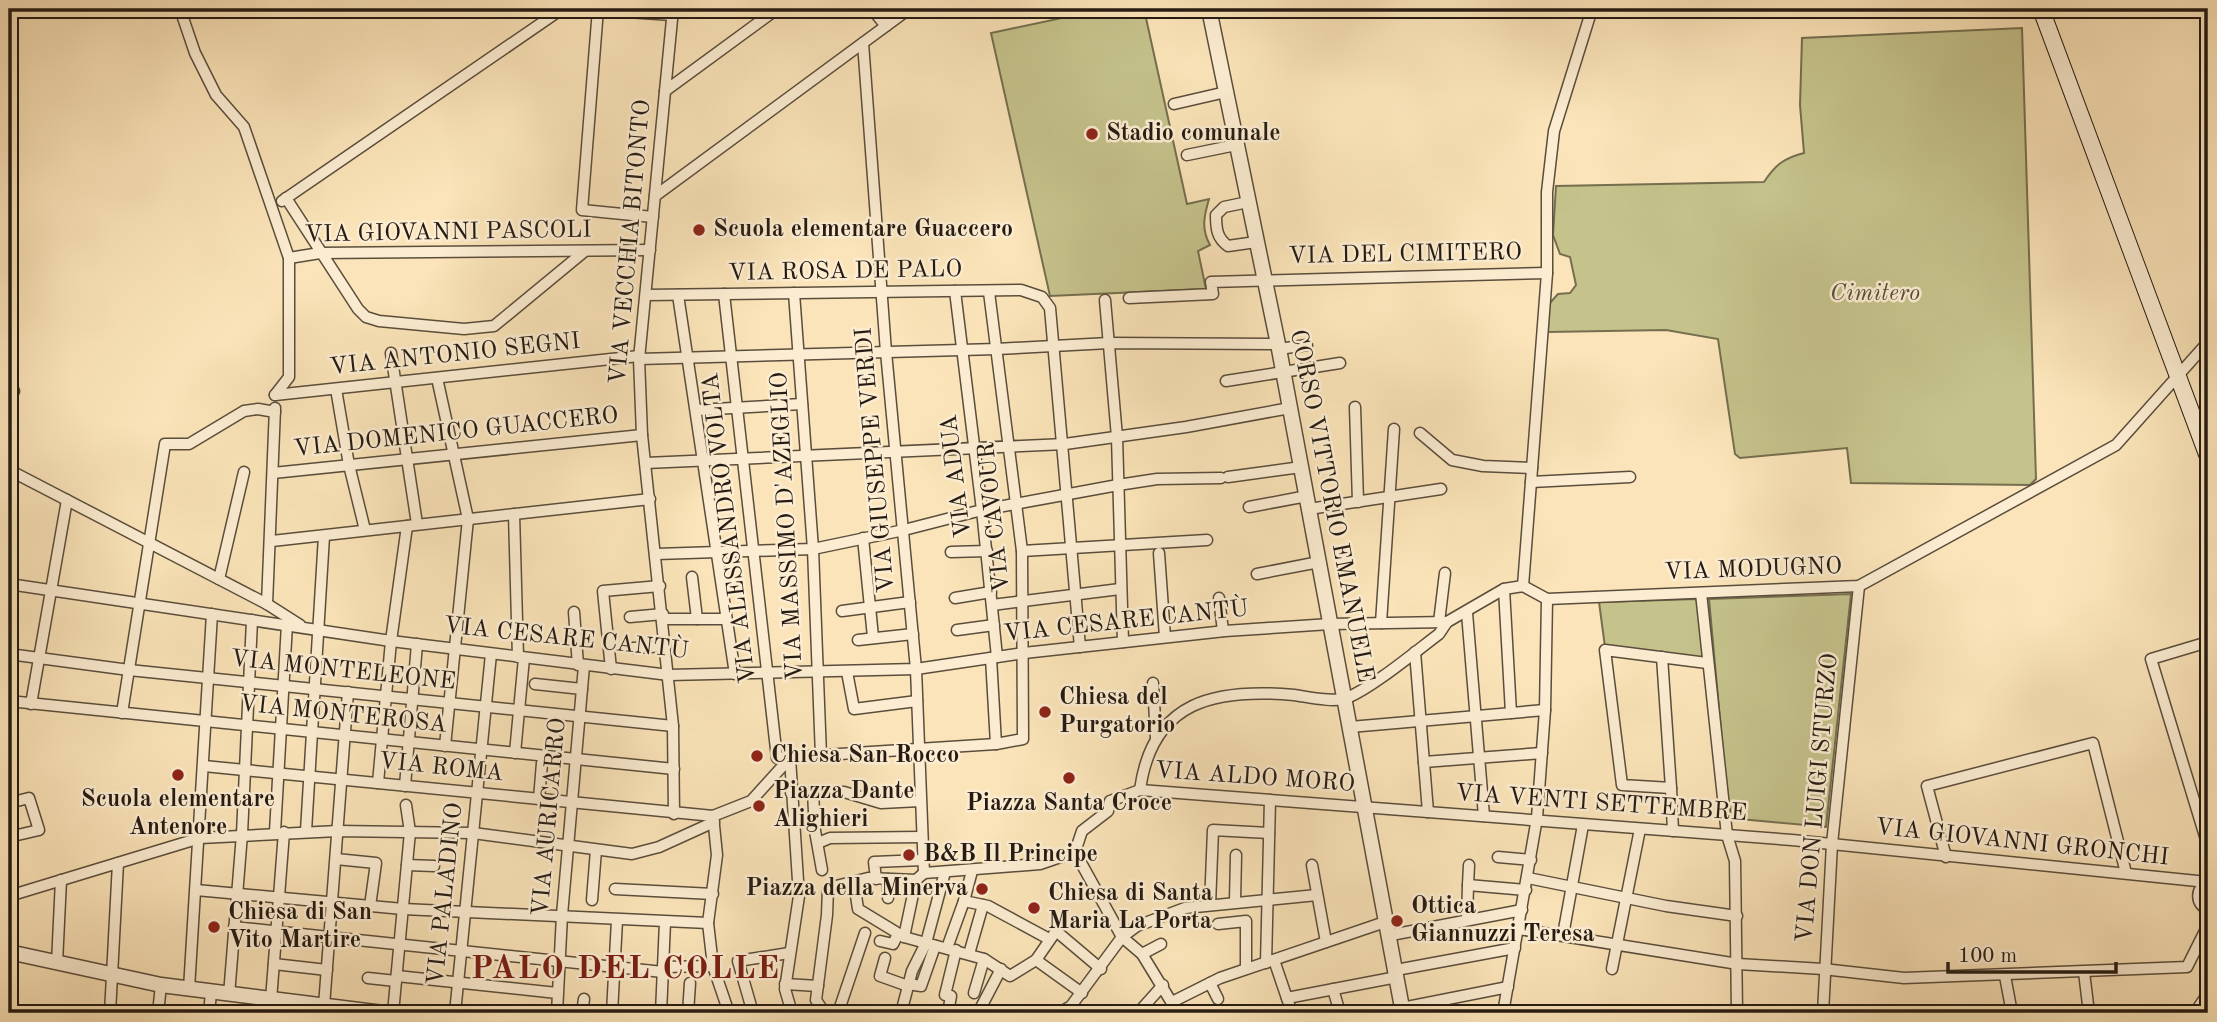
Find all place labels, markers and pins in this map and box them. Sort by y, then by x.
place label: Stadio comunale [1106,122,1281,146]
marker: Stadio comunale [1084,126,1100,142]
place label: Scuola elementare Guaccero [713,218,1013,242]
marker: Scuola elementare Guaccero [691,222,707,238]
place label: Chiesa del Purgatorio [1059,686,1175,738]
marker: Chiesa del Purgatorio [1037,704,1053,720]
place label: Chiesa San Rocco [771,744,959,768]
marker: Chiesa San Rocco [749,748,765,764]
marker: Scuola elementare Antenore [170,767,186,783]
marker: Piazza Santa Croce [1061,770,1077,786]
place label: Piazza Dante Alighieri [773,780,915,832]
place label: Scuola elementare Antenore [81,788,275,840]
place label: Piazza Santa Croce [966,792,1172,816]
marker: Piazza Dante Alighieri [751,798,767,814]
place label: B&B Il Principe [923,843,1098,867]
marker: B&B Il Principe [901,847,917,863]
place label: Piazza della Minerva [745,877,968,901]
marker: Piazza della Minerva [974,881,990,897]
place label: Chiesa di Santa Maria La Porta [1048,882,1213,934]
place label: Ottica Giannuzzi Teresa [1411,895,1595,947]
marker: Chiesa di Santa Maria La Porta [1026,900,1042,916]
place label: Chiesa di San Vito Martire [228,901,372,953]
marker: Ottica Giannuzzi Teresa [1389,913,1405,929]
marker: Chiesa di San Vito Martire [206,919,222,935]

